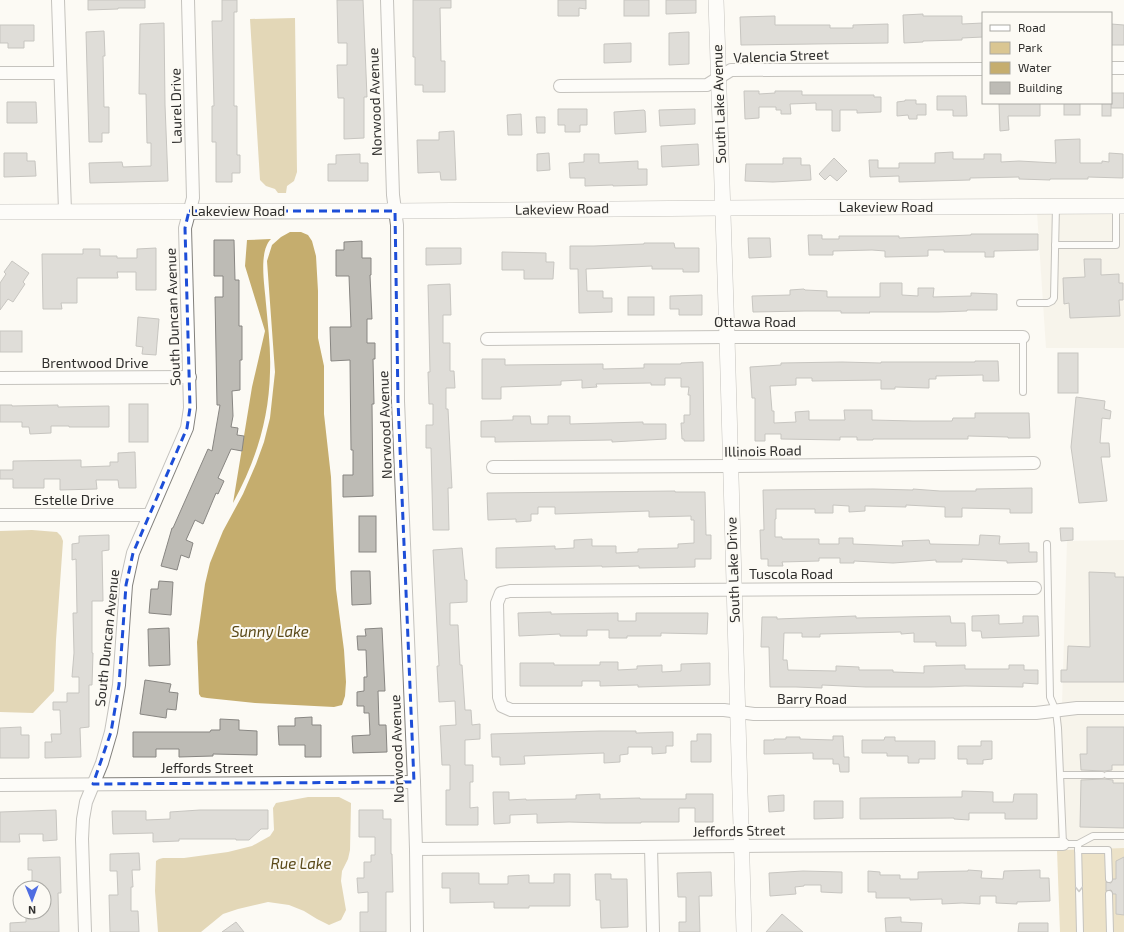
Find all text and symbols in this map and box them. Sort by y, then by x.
legend [982,12,1112,104]
text: Road [1018,20,1046,34]
text: Park [1018,40,1043,54]
street label: South Lake Avenue [708,44,729,164]
street label: Valencia Street [733,45,829,66]
street label: Norwood Avenue [364,47,385,157]
text: Water [1018,60,1052,74]
street label: Laurel Drive [166,68,185,144]
text: Building [1018,80,1063,94]
street label: Lakeview Road [839,198,933,215]
street label: Lakeview Road [515,199,609,218]
street label: Lakeview Road [191,202,285,219]
street label: South Duncan Avenue [162,248,183,386]
street label: Ottawa Road [714,313,796,330]
street label: Brentwood Drive [42,354,148,371]
street label: Norwood Avenue [374,370,395,480]
street label: Illinois Road [724,441,802,460]
street label: Estelle Drive [34,491,114,508]
street label: South Lake Drive [722,517,743,623]
street label: Tuscola Road [749,565,833,582]
street label: South Duncan Avenue [91,568,122,708]
water label: Sunny Lake [231,622,309,641]
street label: Barry Road [777,690,847,707]
street label: Norwood Avenue [386,694,407,804]
street label: Jeffords Street [161,759,253,776]
street label: Jeffords Street [692,821,785,840]
water label: Rue Lake [270,854,332,872]
north arrow [12,880,52,920]
one-way arrow [1075,886,1083,892]
text: N [28,904,36,917]

